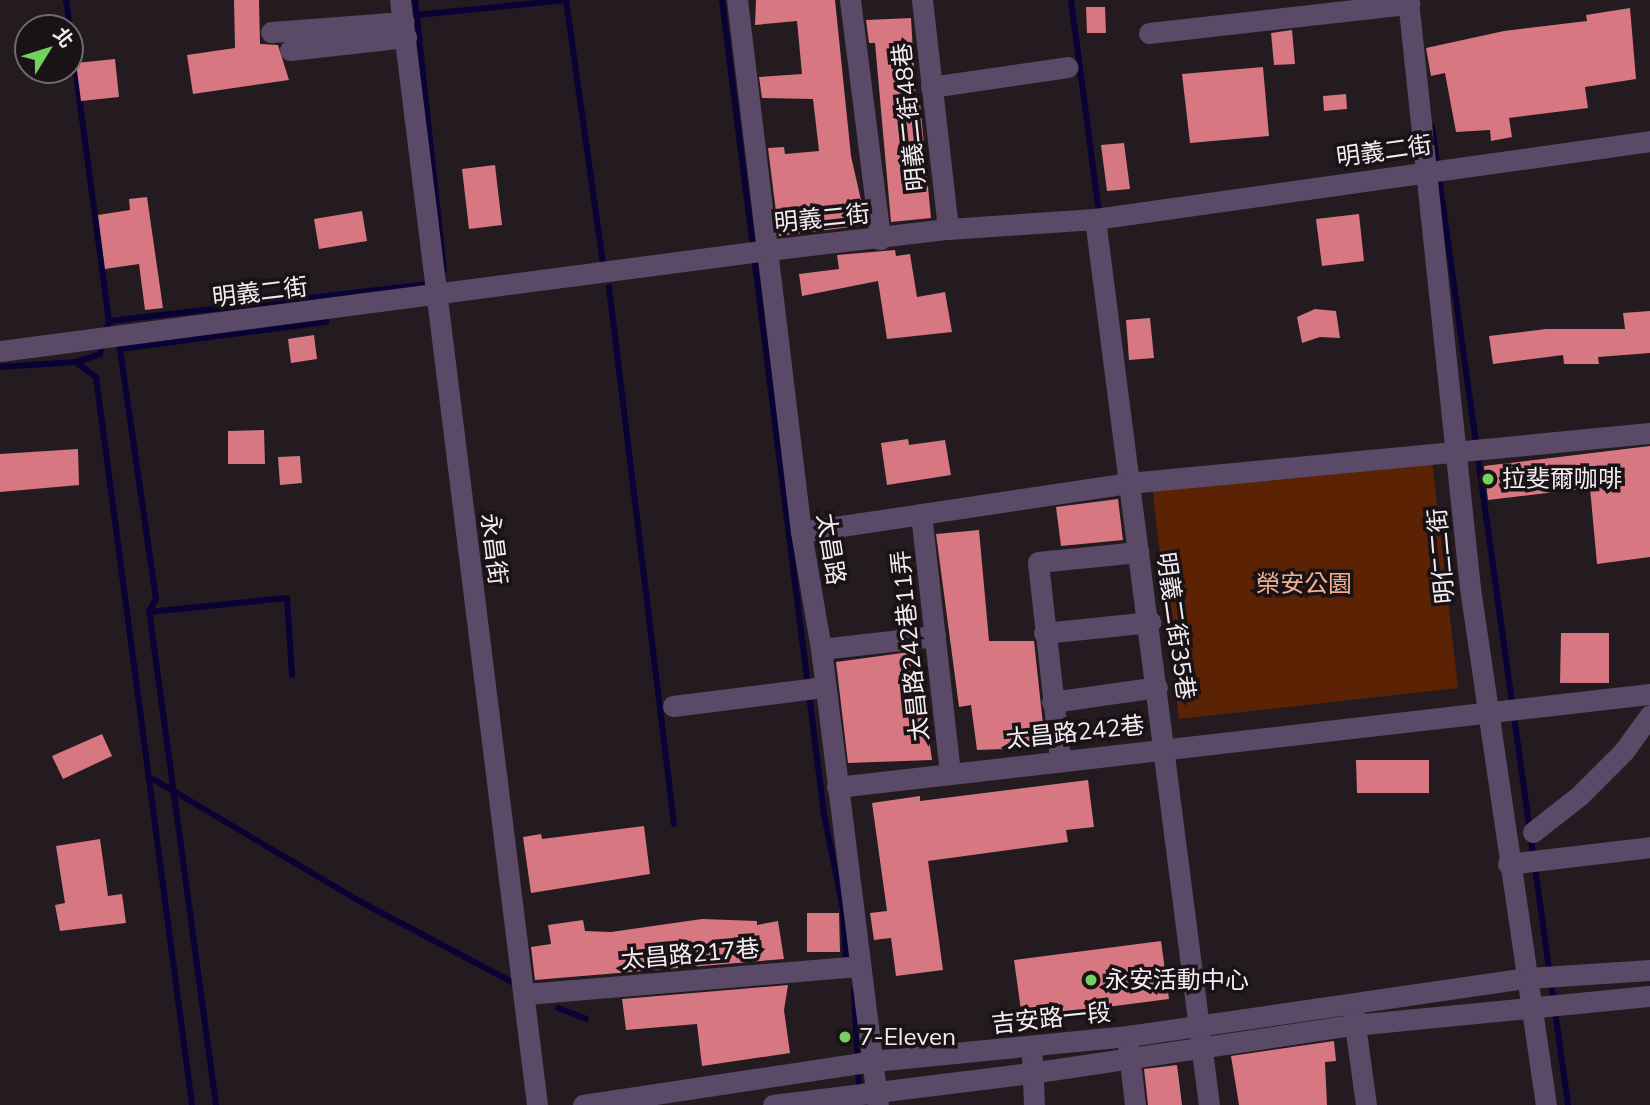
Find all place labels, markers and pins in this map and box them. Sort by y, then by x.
place label: 拉斐爾咖啡 [1502,465,1622,493]
marker: 拉斐爾咖啡 [1480,471,1496,487]
place label: 永安活動中心 [1105,966,1249,994]
marker: 永安活動中心 [1083,972,1099,988]
place label: 7-Eleven [859,1023,956,1051]
marker: 7-Eleven [837,1029,853,1045]

